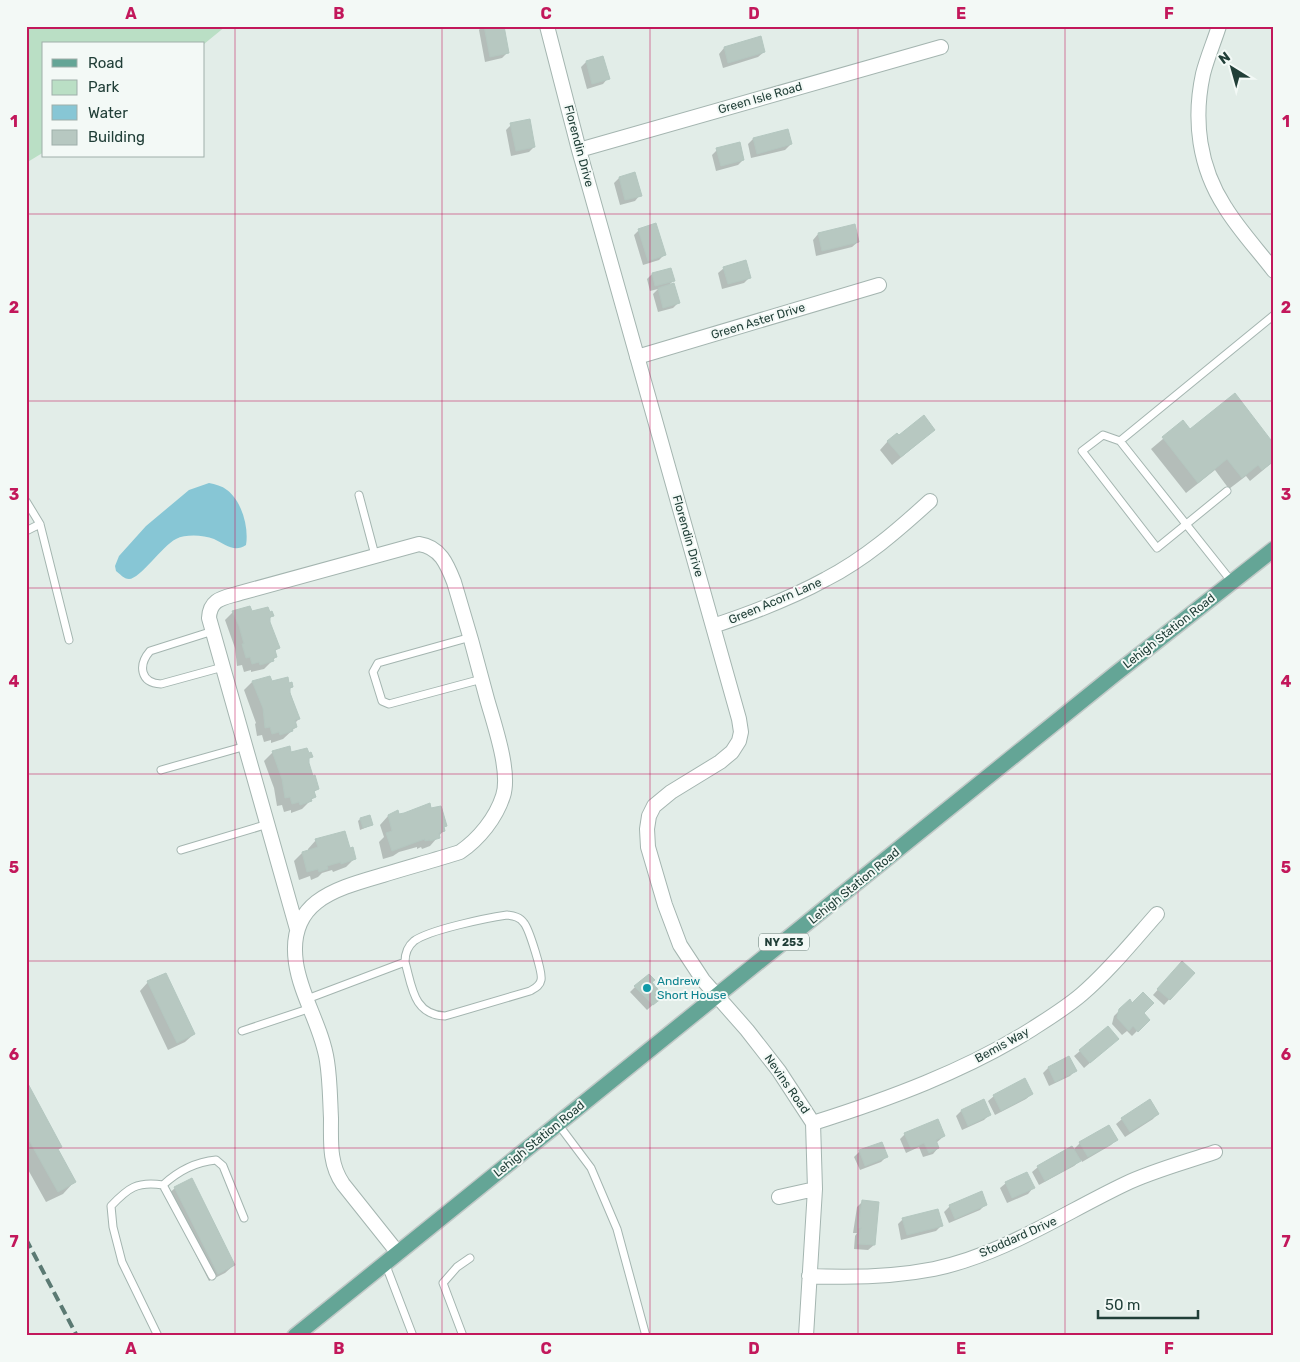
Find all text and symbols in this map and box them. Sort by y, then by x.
text: A [125,4,137,23]
text: B [333,4,345,23]
text: C [540,4,552,23]
text: D [748,4,760,23]
text: E [956,4,966,23]
text: F [1164,4,1174,23]
legend [42,42,205,158]
north arrow [1208,42,1258,92]
text: N [1215,48,1234,68]
text: Road [88,54,124,72]
text: Park [88,78,119,96]
street label: Green Isle Road [716,79,804,117]
street label: Florendin Drive [561,103,597,189]
text: Water [88,104,128,122]
text: 1 [10,112,18,131]
text: 1 [1282,112,1290,131]
text: Building [88,128,145,146]
text: 2 [9,298,19,317]
text: 2 [1281,298,1291,317]
street label: Green Aster Drive [709,300,807,342]
text: 3 [9,485,19,504]
text: 3 [1281,485,1291,504]
street label: Florendin Drive [670,494,706,579]
street label: Green Acorn Lane [726,575,824,627]
street label: Lehigh Station Road [1120,591,1218,671]
text: 4 [9,672,20,691]
text: 4 [1281,672,1292,691]
street label: Lehigh Station Road [806,845,902,927]
text: 5 [9,858,19,877]
text: 5 [1281,858,1291,877]
road number: NY 253 [759,934,809,950]
place label: Andrew Short House [657,974,727,1002]
marker: Andrew Short House [641,982,653,994]
street label: Bemis Way [973,1024,1032,1066]
text: 6 [9,1045,19,1064]
text: 6 [1281,1045,1291,1064]
street label: Nevins Road [761,1052,813,1116]
street label: Lehigh Station Road [491,1098,587,1180]
street label: Stoddard Drive [977,1214,1059,1260]
text: 7 [9,1232,19,1251]
text: 7 [1281,1232,1291,1251]
scale bar [1098,1287,1198,1319]
text: 50 m [1105,1296,1140,1314]
text: A [125,1339,137,1358]
text: B [333,1339,345,1358]
text: C [540,1339,552,1358]
text: D [748,1339,760,1358]
text: E [956,1339,966,1358]
text: F [1164,1339,1174,1358]

